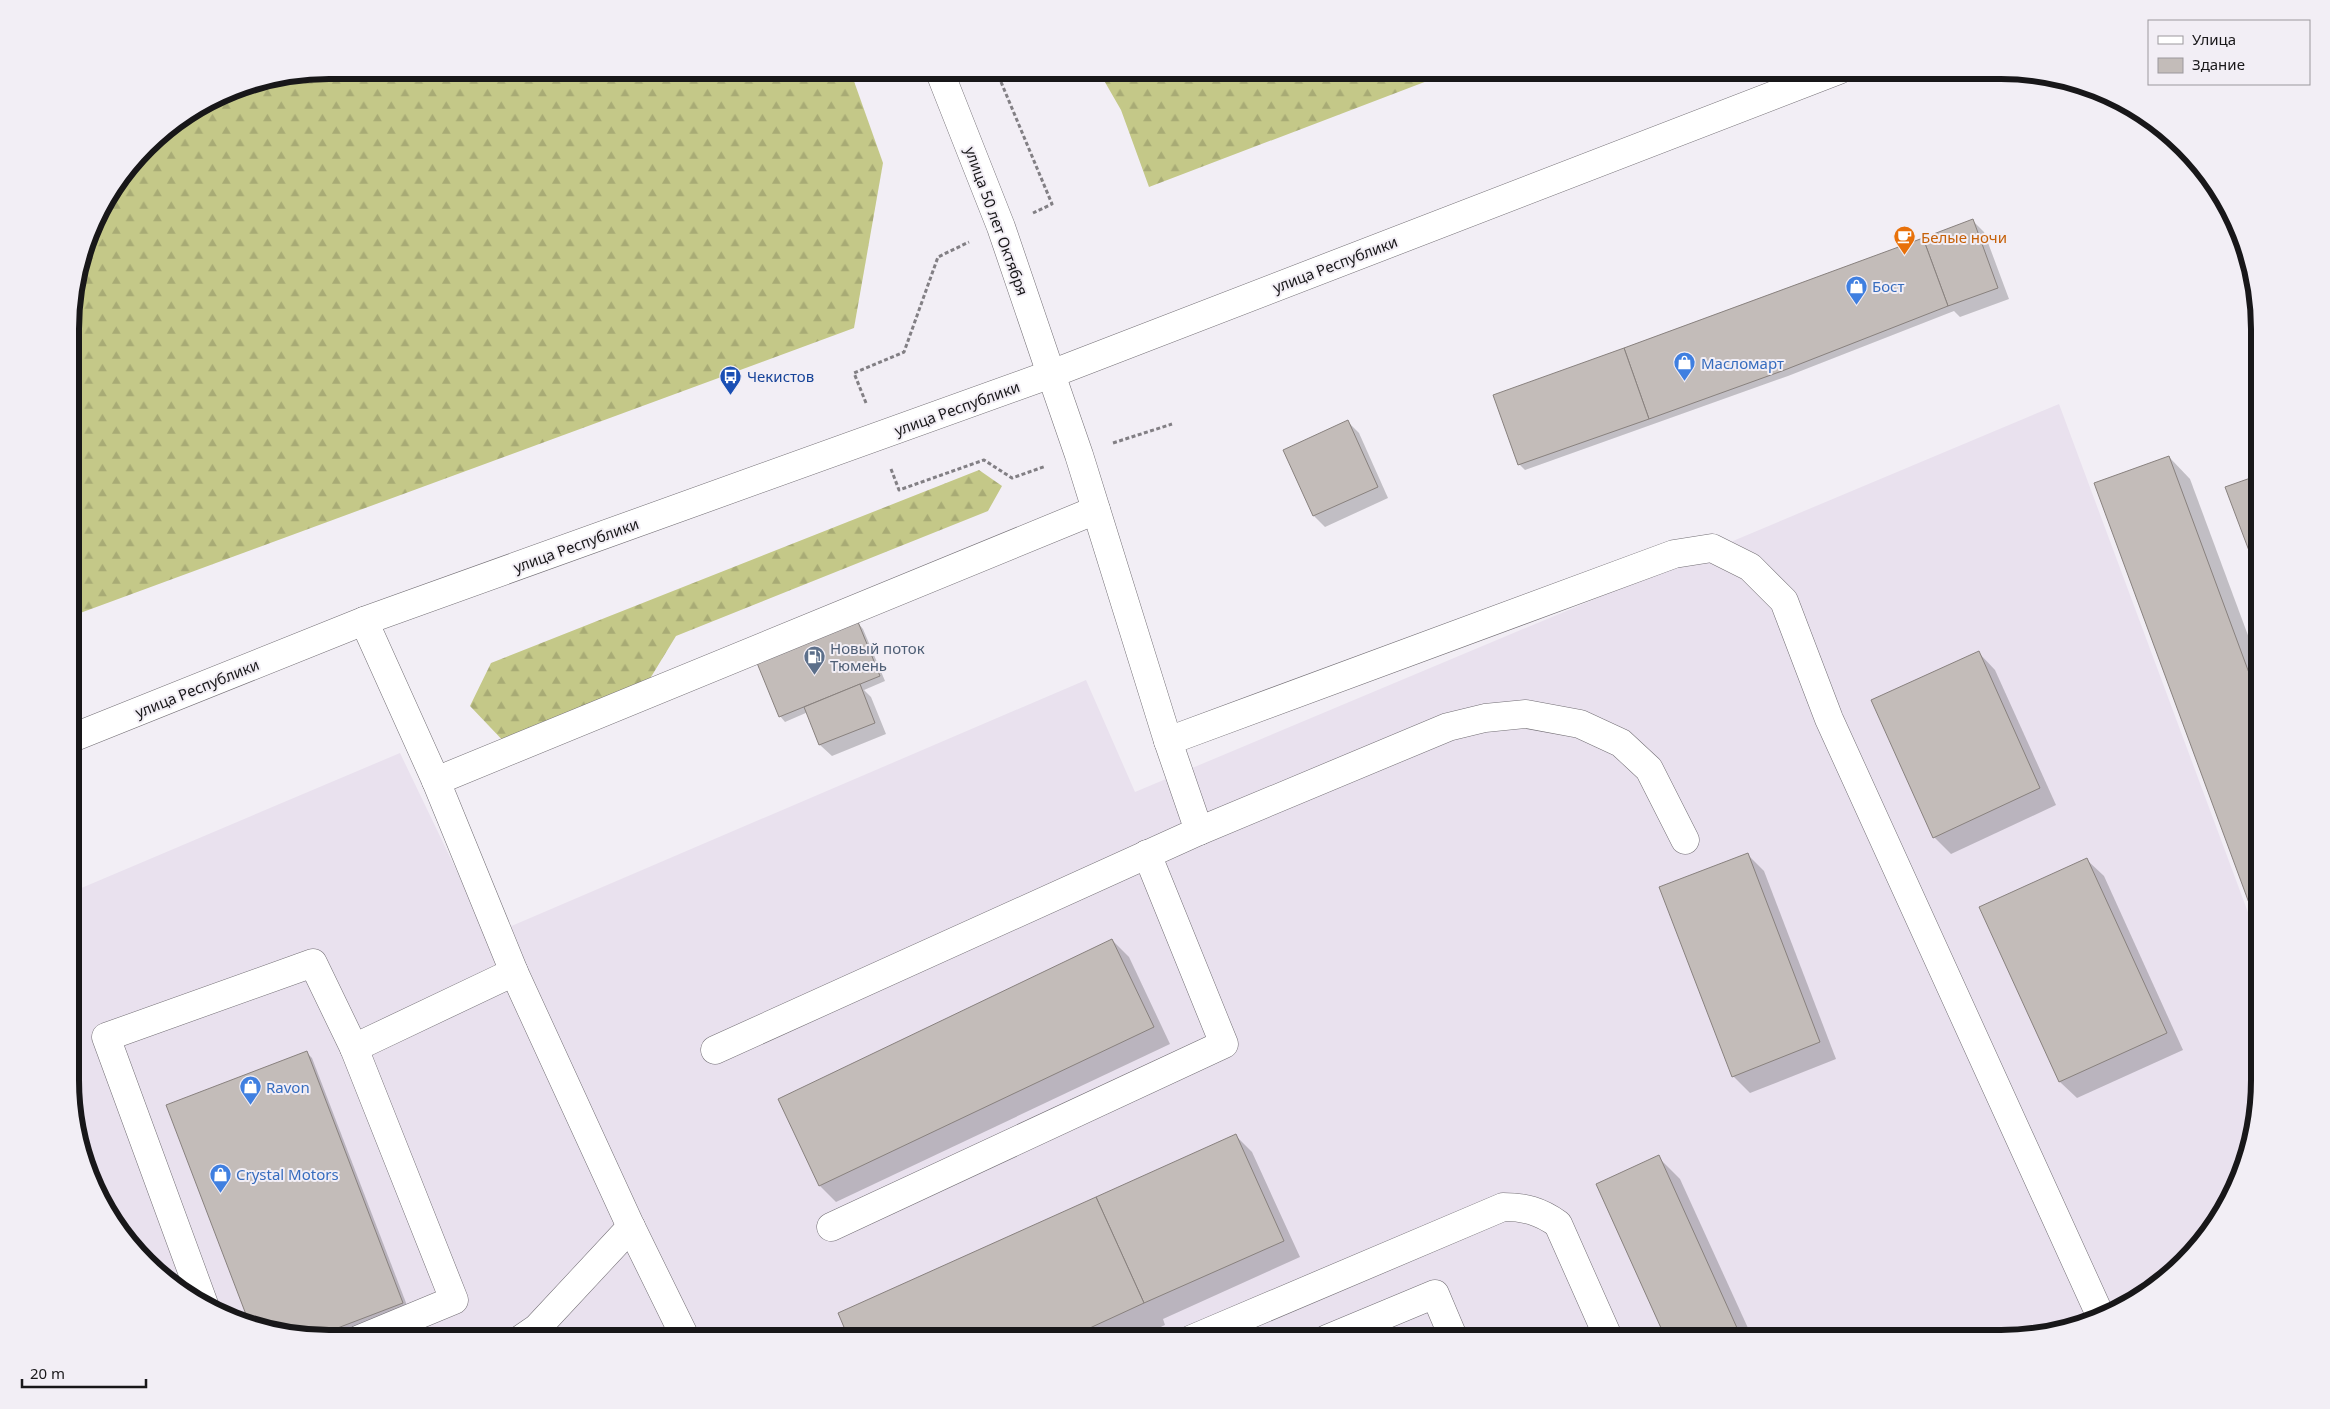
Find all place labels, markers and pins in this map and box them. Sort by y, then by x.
cafe icon: Белые ночи [1893,225,1917,256]
place label: Белые ночи [1921,227,2007,247]
shop icon: Бост [1844,274,1868,305]
place label: Бост [1872,276,1905,296]
shop icon: Масломарт [1673,351,1697,382]
place label: Масломарт [1701,353,1784,373]
bus stop icon: Чекистов [719,364,743,395]
place label: Чекистов [747,366,814,386]
place label: Новый поток Тюмень [830,638,925,675]
fuel station icon: Новый поток Тюмень [802,645,826,676]
shop icon: Ravon [238,1075,262,1106]
place label: Ravon [266,1077,310,1097]
shop icon: Crystal Motors [208,1162,232,1193]
place label: Crystal Motors [236,1164,339,1184]

